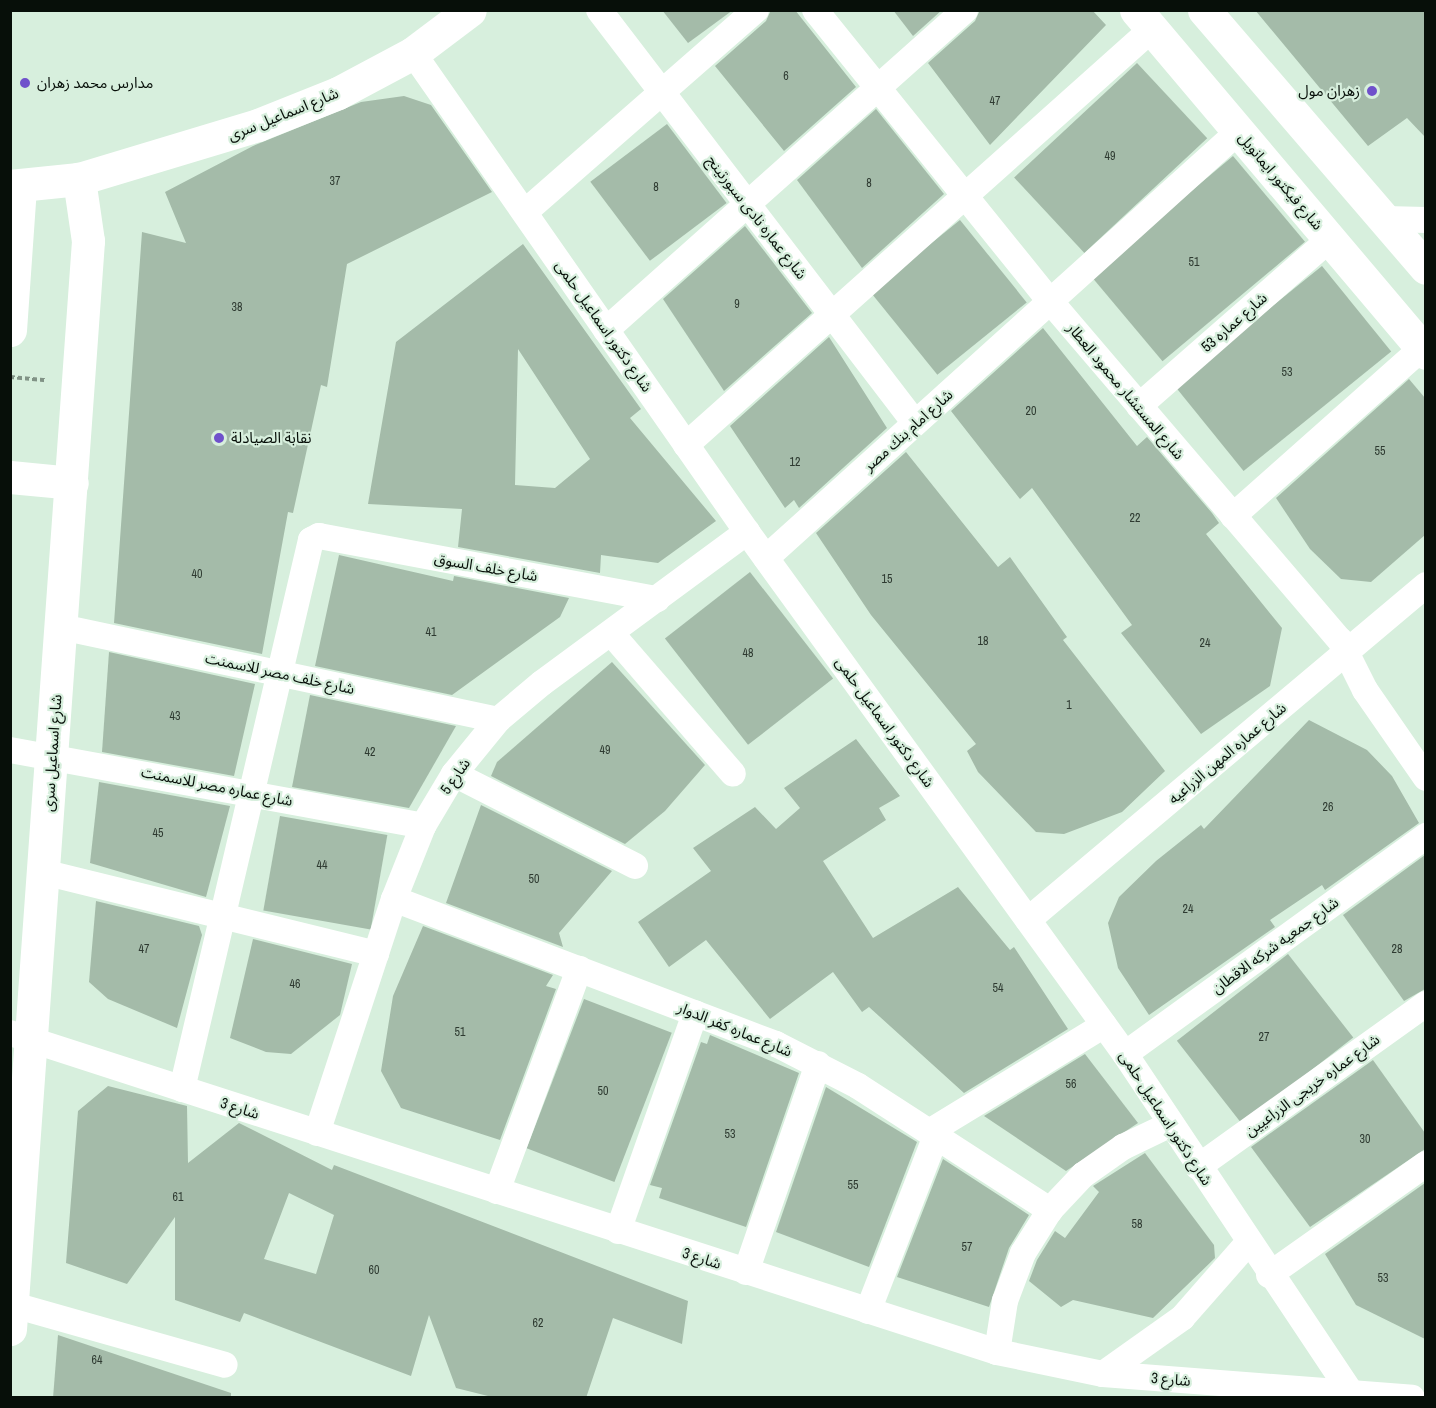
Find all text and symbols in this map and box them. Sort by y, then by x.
house number: 6 [783,70,789,84]
place label: مدارس محمد زهران [37,74,153,92]
marker: مدارس محمد زهران [18,76,32,90]
place label: زهران مول [1298,82,1360,100]
street label: شارع اسماعيل سرى [225,84,341,144]
marker: زهران مول [1365,84,1379,98]
house number: 47 [990,95,1000,109]
street label: شارع فيكتور ايمانويل [1235,129,1327,233]
house number: 49 [1105,150,1115,164]
street label: شارع عماره نادى سبورتينج [703,152,811,282]
house number: 37 [330,175,340,189]
house number: 8 [866,177,872,191]
house number: 8 [653,181,659,195]
house number: 51 [1189,256,1199,270]
street label: شارع دكتور اسماعيل حلمى [552,257,656,395]
street label: شارع عماره 53 [1197,289,1271,355]
house number: 9 [734,298,740,312]
house number: 38 [232,301,242,315]
street label: شارع المستشار محمود العطار [1064,319,1188,463]
house number: 53 [1282,366,1292,380]
street label: شارع امام بنك مصر [860,385,956,475]
house number: 20 [1026,405,1036,419]
place label: نقابة الصيادلة [231,429,312,447]
marker: نقابة الصيادلة [212,431,226,445]
house number: 55 [1375,445,1385,459]
house number: 12 [790,456,800,470]
house number: 22 [1130,512,1140,526]
street label: شارع خلف السوق [433,549,539,585]
house number: 40 [192,568,202,582]
house number: 15 [882,573,892,587]
house number: 41 [426,626,436,640]
house number: 18 [978,635,988,649]
house number: 24 [1200,637,1210,651]
house number: 48 [743,647,753,661]
street label: شارع خلف مصر للاسمنت [204,648,356,698]
street label: شارع دكتور اسماعيل حلمى [832,653,938,791]
street label: شارع اسماعيل سرى [39,694,65,812]
street label: شارع عماره المهن الزراعيه [1164,698,1290,808]
house number: 1 [1066,699,1072,713]
house number: 43 [170,710,180,724]
house number: 49 [600,744,610,758]
house number: 42 [365,746,375,760]
street label: شارع 5 [436,755,474,797]
street label: شارع عماره مصر للاسمنت [140,762,294,810]
house number: 26 [1323,801,1333,815]
house number: 45 [153,827,163,841]
house number: 44 [317,859,327,873]
house number: 50 [529,873,539,887]
street label: شارع جمعيه شركه الاقطان [1208,893,1342,997]
house number: 24 [1183,903,1193,917]
house number: 47 [139,943,149,957]
house number: 28 [1392,943,1402,957]
house number: 46 [290,978,300,992]
house number: 54 [993,982,1003,996]
street label: شارع عماره كفر الدوار [675,998,795,1060]
house number: 51 [455,1026,465,1040]
street label: شارع عماره خريجى الزراعيين [1241,1030,1383,1140]
house number: 27 [1259,1031,1269,1045]
street label: شارع دكتور اسماعيل حلمى [1116,1047,1216,1189]
house number: 56 [1066,1078,1076,1092]
house number: 50 [598,1085,608,1099]
street label: شارع 3 [218,1093,262,1123]
house number: 53 [725,1128,735,1142]
house number: 30 [1360,1133,1370,1147]
house number: 55 [848,1179,858,1193]
house number: 61 [173,1191,183,1205]
house number: 58 [1132,1218,1142,1232]
house number: 57 [962,1241,972,1255]
street label: شارع 3 [680,1243,724,1273]
house number: 60 [369,1264,379,1278]
house number: 53 [1378,1272,1388,1286]
house number: 62 [533,1317,543,1331]
house number: 64 [92,1354,102,1368]
street label: شارع 3 [1151,1368,1191,1390]

